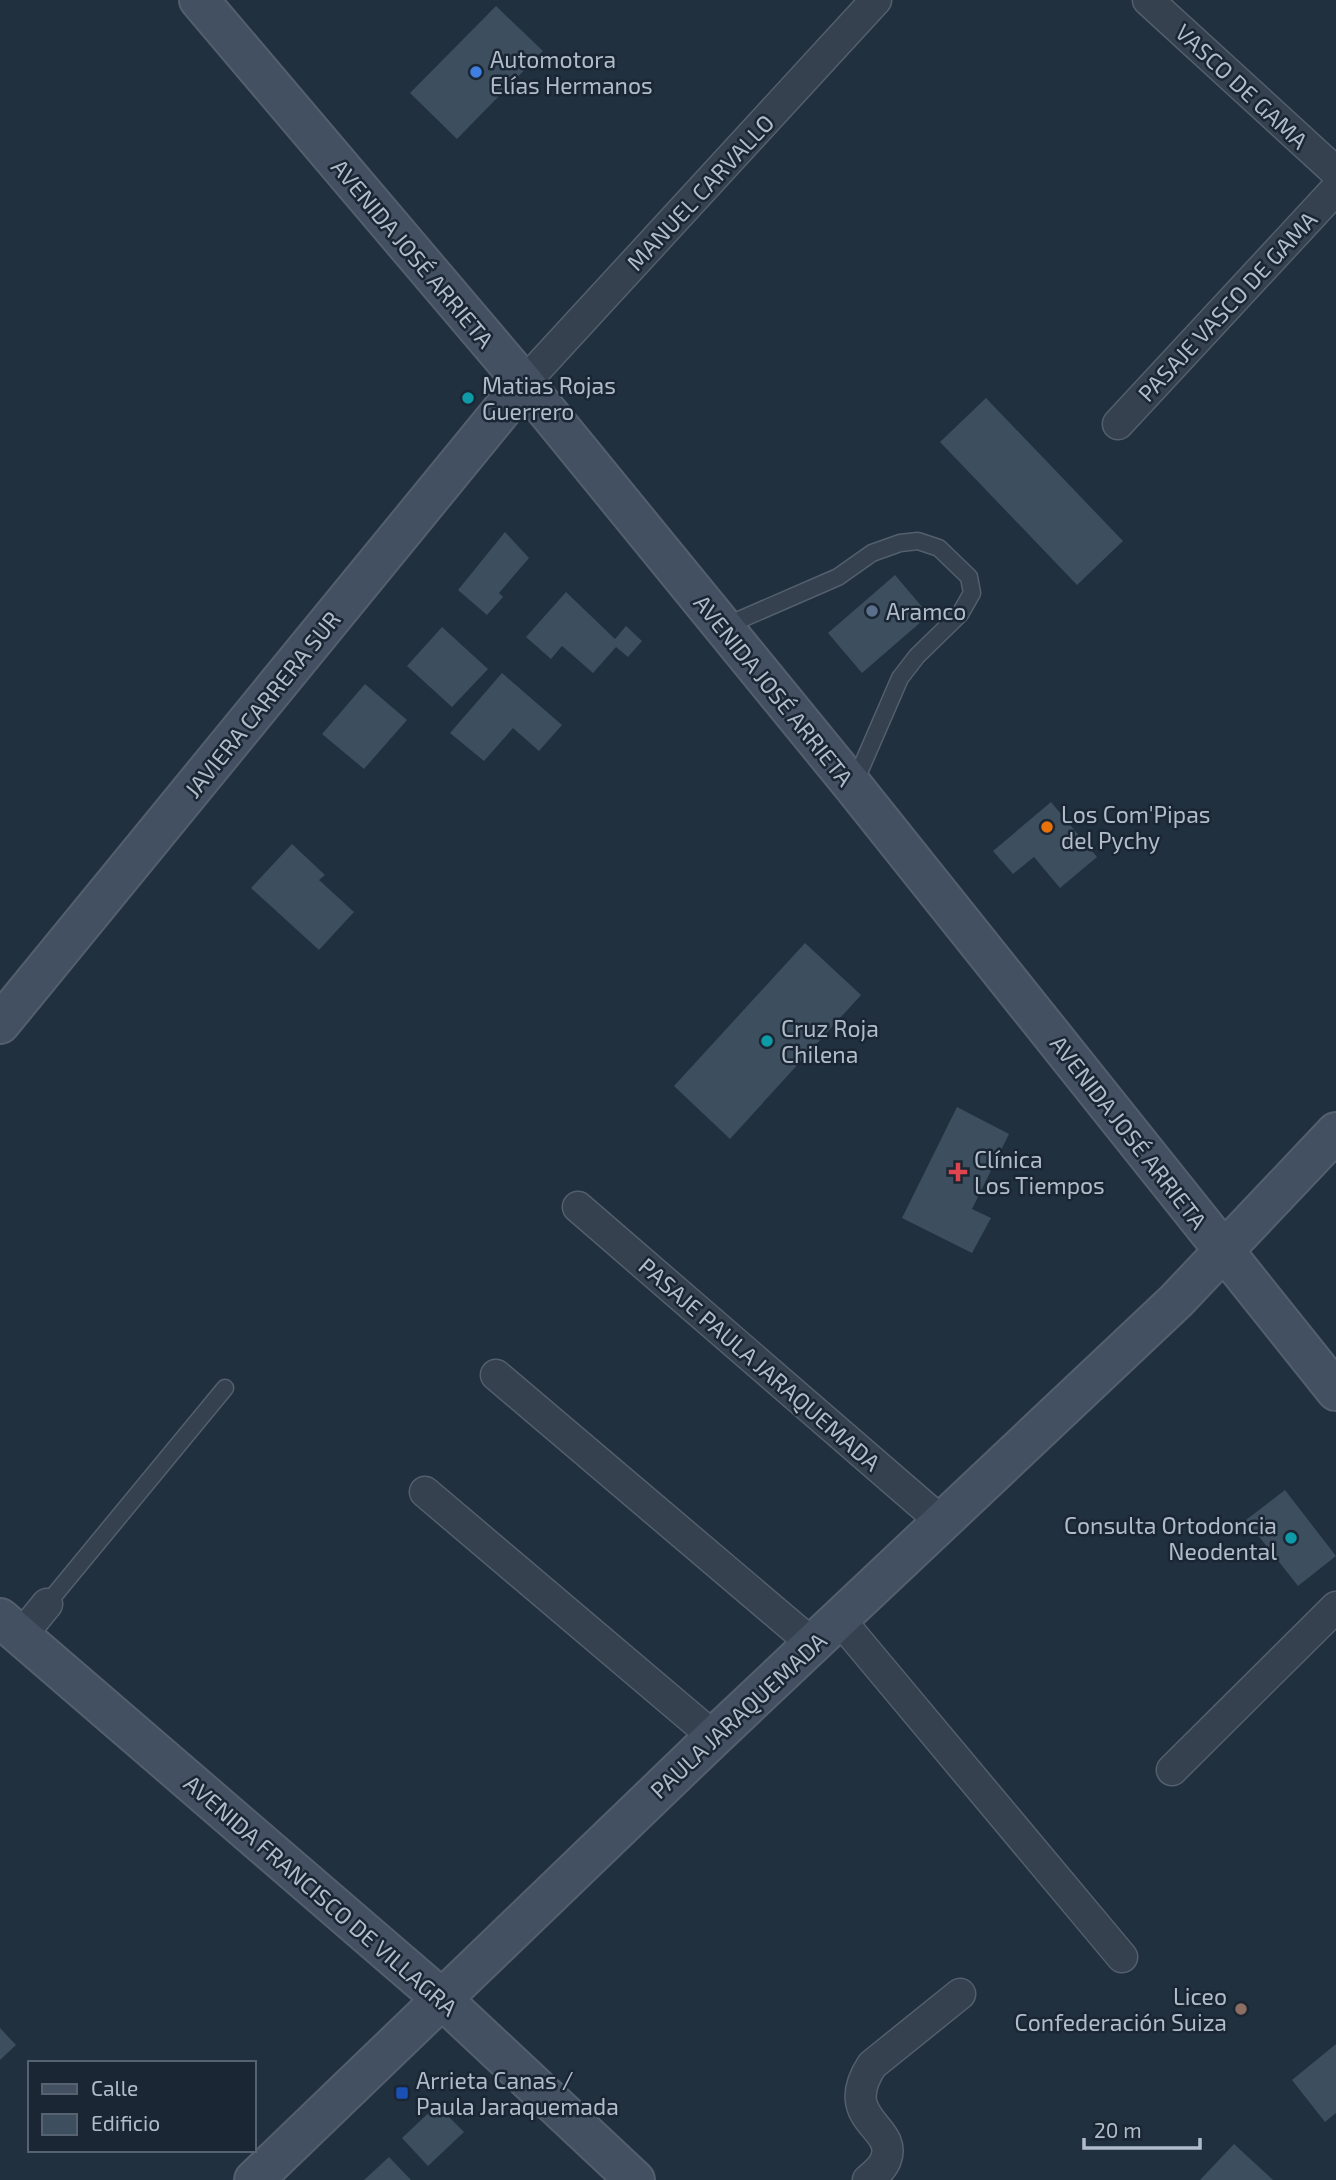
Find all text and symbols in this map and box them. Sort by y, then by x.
street label: VASCO DE GAMA [1170,18,1314,155]
place label: Automotora Elías Hermanos [490,45,653,99]
marker: Automotora Elías Hermanos [468,64,484,80]
street label: MANUEL CARVALLO [621,108,779,276]
street label: AVENIDA JOSÉ ARRIETA [326,153,501,354]
street label: PASAJE VASCO DE GAMA [1132,205,1323,407]
place label: Matias Rojas Guerrero [482,371,616,425]
marker: Matias Rojas Guerrero [460,390,476,406]
street label: AVENIDA JOSÉ ARRIETA [688,589,860,792]
place label: Aramco [886,597,966,625]
marker: Aramco [864,603,880,619]
street label: JAVIERA CARRERA SUR [178,605,346,803]
place label: Los Com'Pipas del Pychy [1061,800,1210,854]
marker: Los Com'Pipas del Pychy [1039,819,1055,835]
place label: Cruz Roja Chilena [781,1014,879,1068]
street label: AVENIDA JOSÉ ARRIETA [1045,1030,1214,1235]
marker: Cruz Roja Chilena [759,1033,775,1049]
place label: Clínica Los Tiempos [974,1145,1105,1199]
marker: Clínica Los Tiempos [948,1162,968,1182]
street label: PASAJE PAULA JARAQUEMADA [634,1251,887,1477]
place label: Consulta Ortodoncia Neodental [1064,1511,1277,1565]
marker: Consulta Ortodoncia Neodental [1283,1530,1299,1546]
street label: PAULA JARAQUEMADA [644,1626,832,1804]
street label: AVENIDA FRANCISCO DE VILLAGRA [179,1769,464,2022]
place label: Liceo Confederación Suiza [1015,1982,1227,2036]
marker: Liceo Confederación Suiza [1233,2001,1249,2017]
legend [28,2061,256,2152]
place label: Arrieta Canas / Paula Jaraquemada [416,2066,619,2120]
text: Calle [91,2075,138,2100]
marker: Arrieta Canas / Paula Jaraquemada [394,2085,410,2101]
scale bar [1084,2106,1200,2150]
text: Edificio [91,2110,160,2135]
text: 20 m [1094,2117,1142,2142]

